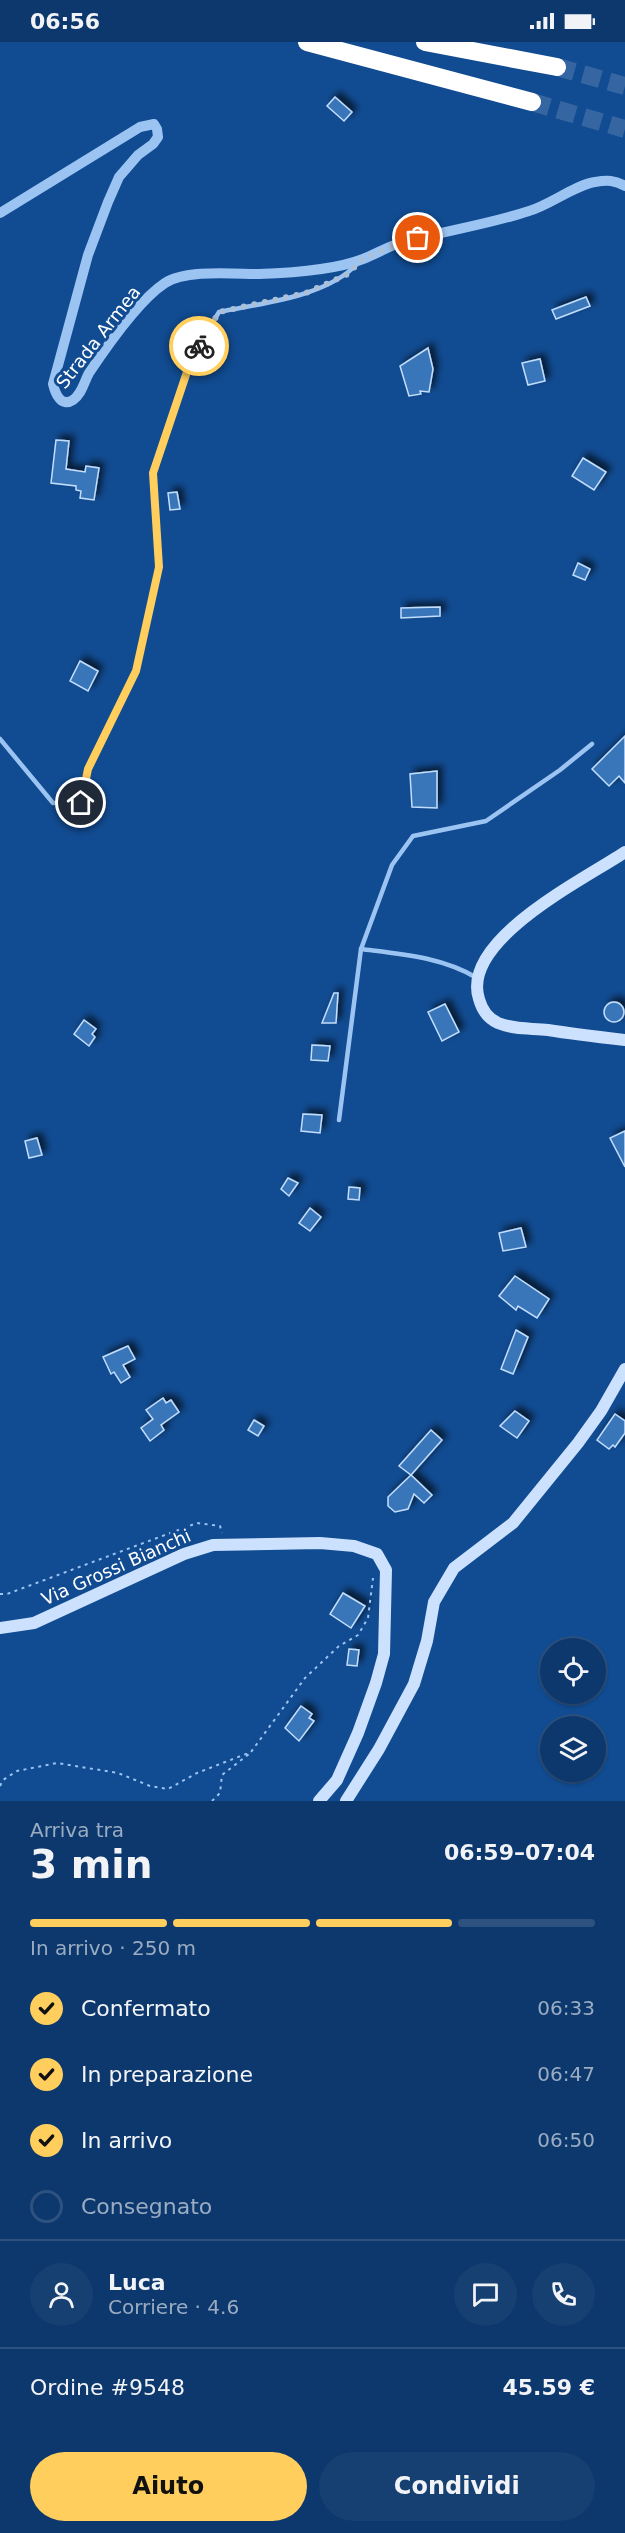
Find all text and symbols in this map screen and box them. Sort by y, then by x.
text: 06:56 [30,9,100,34]
pin [392,212,443,263]
icon: bag [401,221,434,254]
street label: Strada Armea [52,282,144,392]
courier [169,316,229,376]
icon: bike [183,330,216,363]
pin [55,777,106,828]
icon: home [64,786,97,819]
street label: Via Grossi Bianchi [38,1525,194,1609]
map controls [540,1638,606,1782]
button: locate [540,1638,606,1704]
button: layers [540,1716,606,1782]
text: Arriva tra [30,1818,124,1842]
text: 06:59–07:04 [444,1840,595,1865]
text: 3 min [30,1842,152,1887]
text: In arrivo · 250 m [30,1936,196,1960]
icon: check [30,1992,63,2025]
text: Confermato [81,1996,211,2021]
text: 06:33 [537,1996,595,2020]
icon: check [30,2058,63,2091]
text: In preparazione [81,2062,253,2087]
text: 06:47 [537,2062,595,2086]
icon: check [30,2124,63,2157]
text: In arrivo [81,2128,172,2153]
text: 06:50 [537,2128,595,2152]
text: Consegnato [81,2194,212,2219]
button: person [30,2263,93,2326]
button: chat [454,2263,517,2326]
button: phone [532,2263,595,2326]
text: Luca [108,2270,166,2295]
text: Corriere · 4.6 [108,2295,239,2319]
text: Ordine #9548 [30,2375,185,2400]
text: 45.59 € [502,2375,595,2400]
button: Aiuto [30,2452,307,2521]
button: Condividi [319,2452,595,2521]

